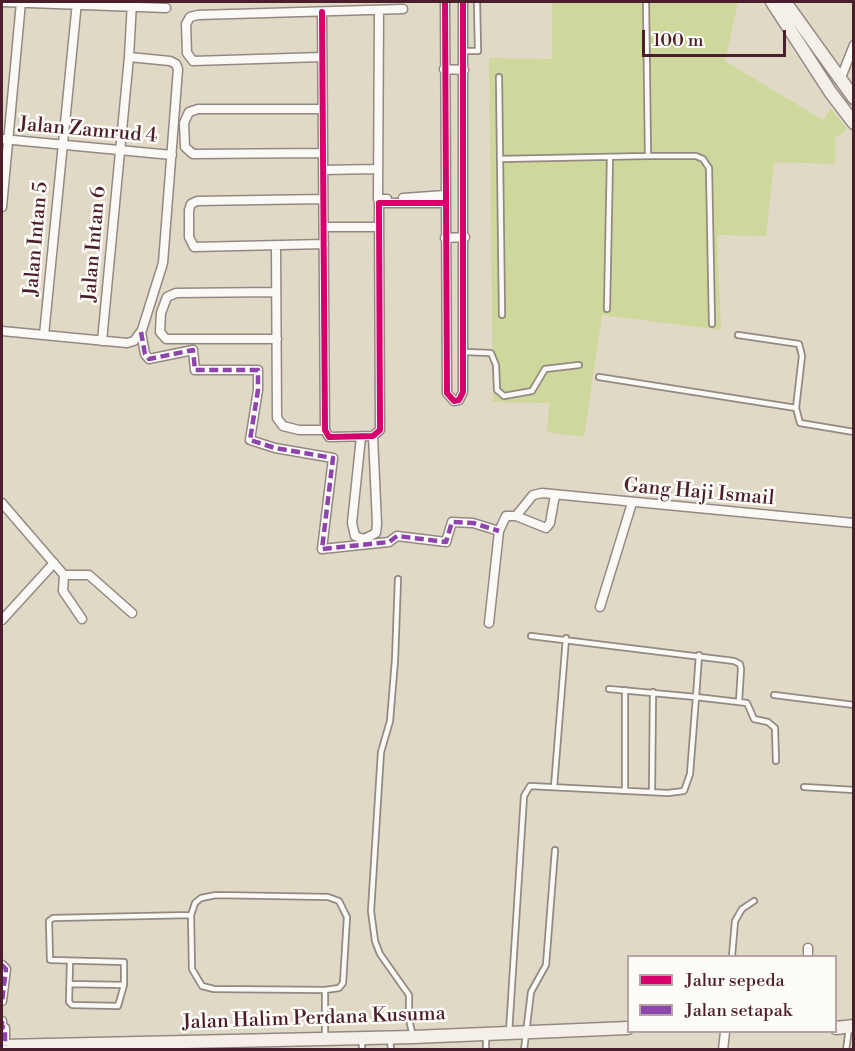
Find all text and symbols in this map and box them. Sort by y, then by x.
scale bar [645,18,789,56]
text: 100 m [653,29,704,52]
street label: Jalan Zamrud 4 [18,113,158,149]
street label: Jalan Intan 5 [20,181,54,297]
street label: Jalan Intan 6 [78,185,112,303]
street label: Gang Haji Ismail [623,474,775,512]
legend [627,955,837,1033]
text: Jalur sepeda [685,969,785,992]
text: Jalan setapak [685,999,792,1022]
street label: Jalan Halim Perdana Kusuma [182,1002,446,1036]

